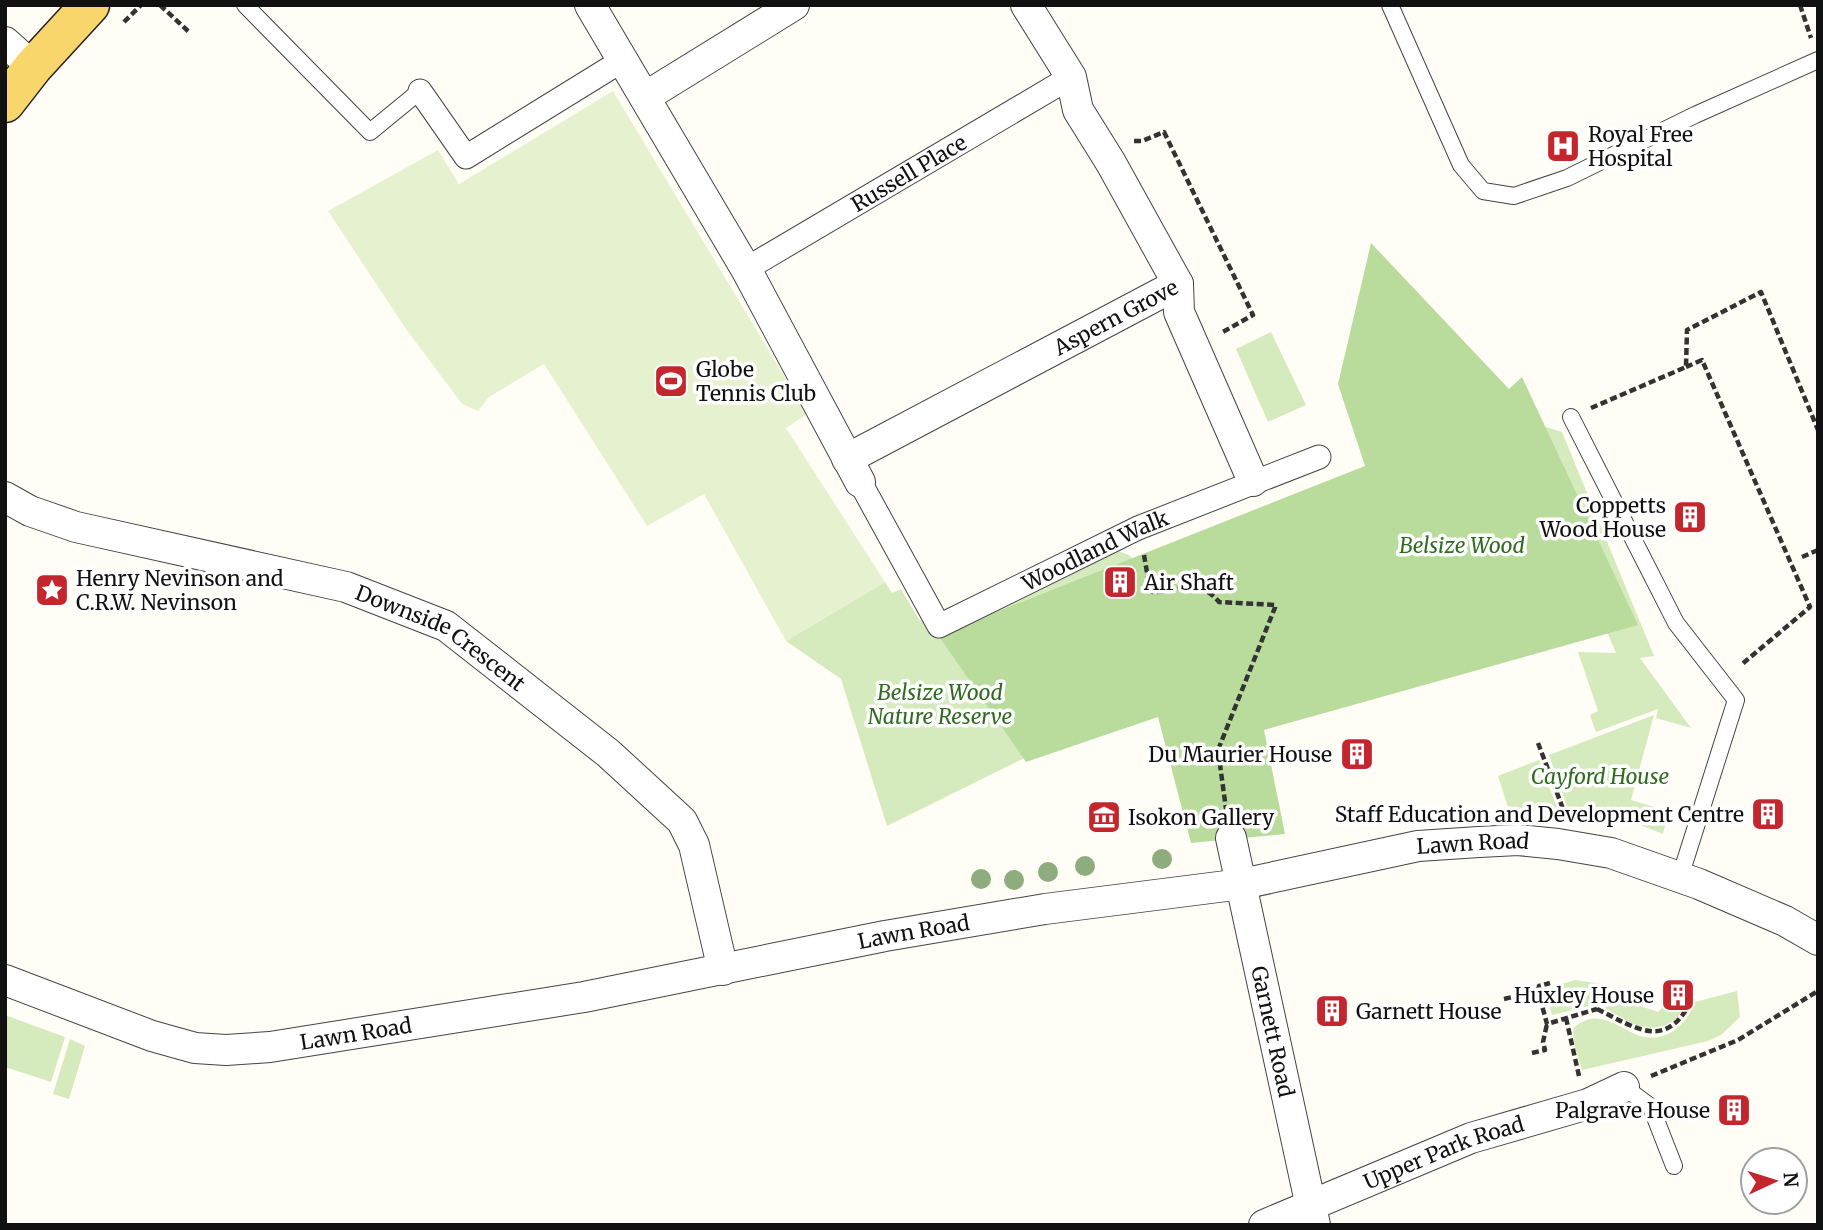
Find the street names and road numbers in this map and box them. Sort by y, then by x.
street label: Russell Place [846,128,971,217]
street label: Aspern Grove [1048,273,1182,361]
street label: Woodland Walk [1017,504,1173,597]
street label: Downside Crescent [352,579,531,697]
street label: Lawn Road [1416,826,1531,860]
street label: Lawn Road [855,908,972,955]
street label: Garnett Road [1246,963,1300,1100]
street label: Lawn Road [298,1011,414,1056]
street label: Upper Park Road [1359,1110,1527,1195]

